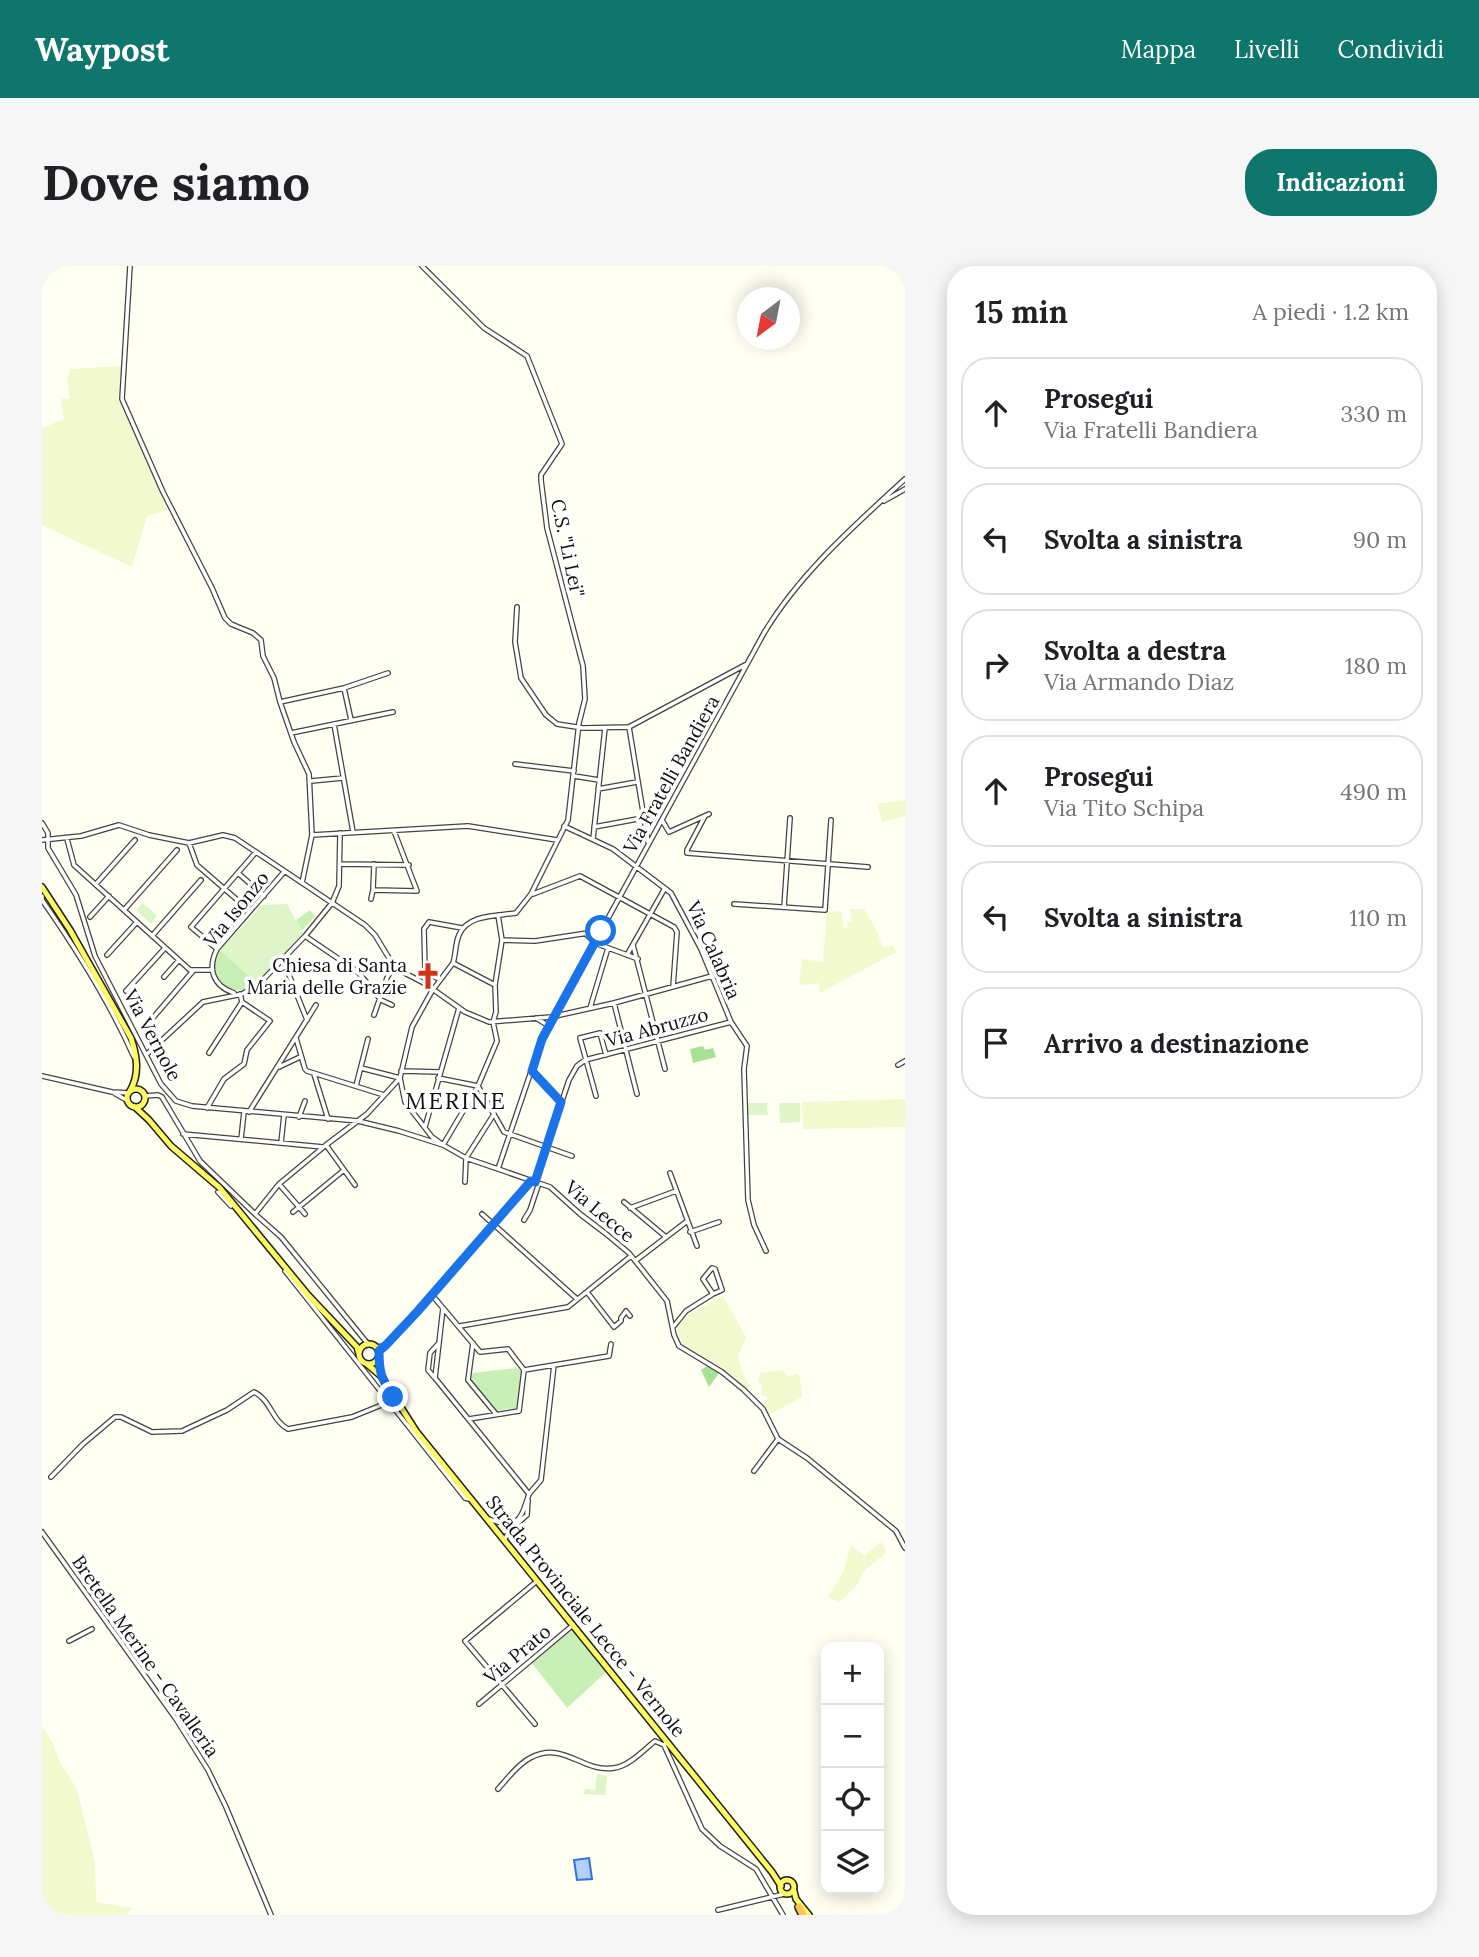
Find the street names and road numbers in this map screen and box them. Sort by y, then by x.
street label: C.S. "Li Lei" [546,497,590,599]
street label: Via Fratelli Bandiera [617,691,724,858]
street label: Via Isonzo [198,866,274,953]
street label: Via Calabria [681,896,746,1003]
street label: Via Vernole [118,984,187,1085]
street label: Via Abruzzo [602,1002,711,1052]
street label: Via Lecce [559,1174,640,1247]
street label: Strada Provinciale Lecce - Vernole [481,1490,691,1742]
street label: Bretella Merine - Cavalleria [67,1550,225,1762]
street label: Via Prato [478,1619,555,1690]

